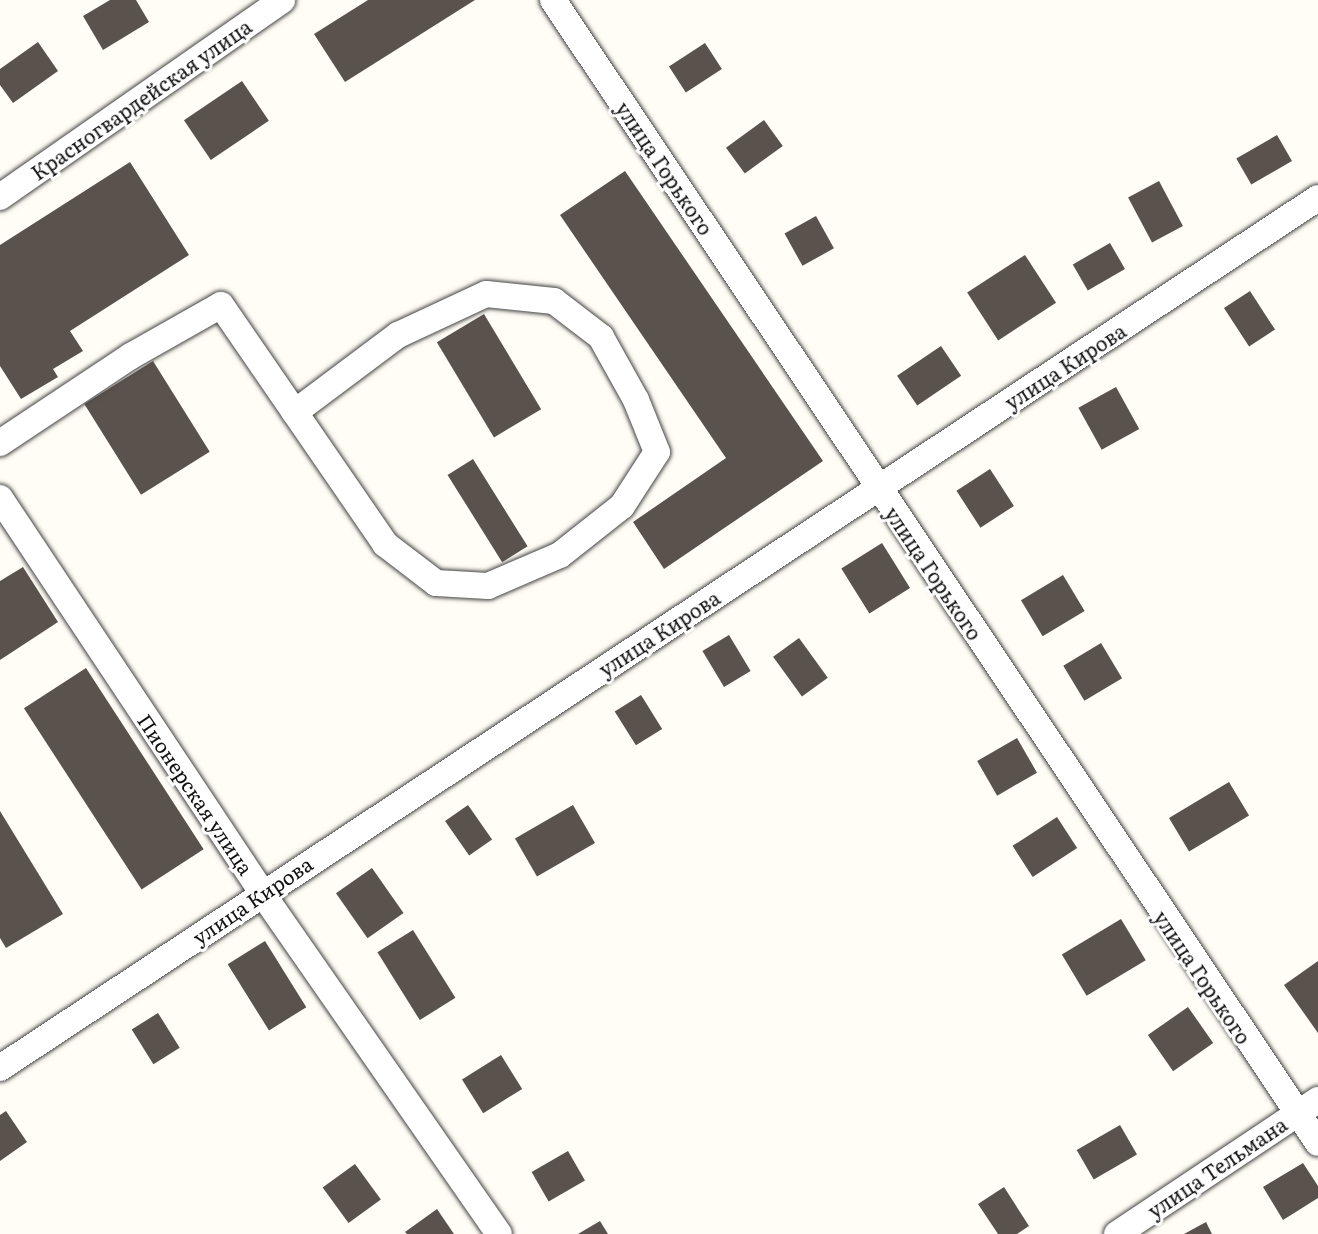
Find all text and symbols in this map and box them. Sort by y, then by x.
street label: Красногвардейская улица [26,14,256,184]
street label: улица Горького [612,97,718,239]
street label: улица Кирова [1000,318,1130,414]
street label: улица Горького [881,502,987,644]
street label: улица Кирова [594,585,724,681]
street label: Пионерская улица [133,709,259,879]
street label: улица Кирова [187,851,317,949]
street label: улица Горького [1150,906,1256,1048]
street label: улица Тельмана [1143,1112,1291,1222]

